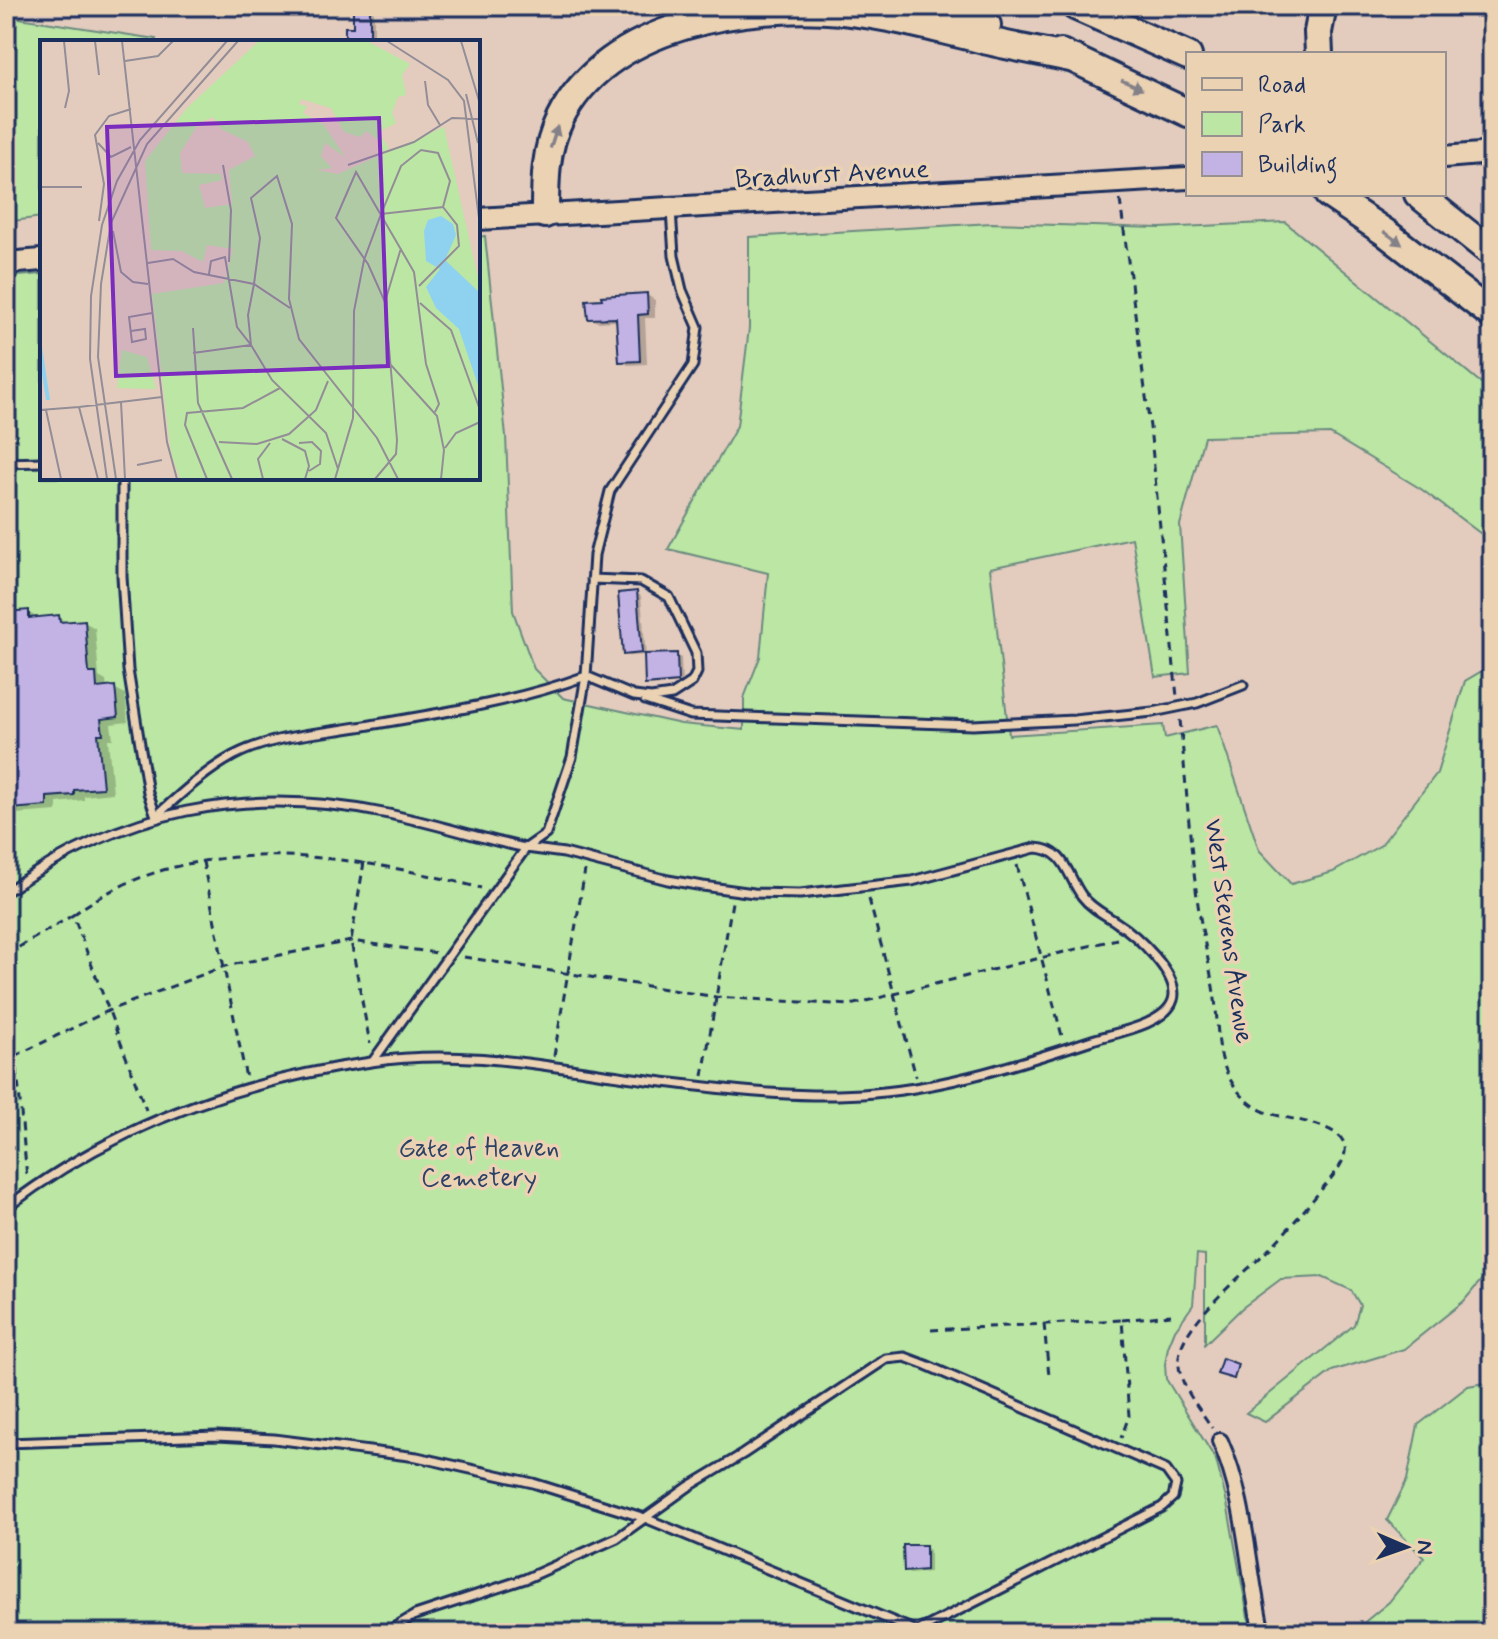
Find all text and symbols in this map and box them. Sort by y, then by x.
inset map [40,40,480,480]
legend [1186,52,1446,196]
text: Road [1258,70,1306,101]
one-way arrow [1120,78,1143,92]
text: Park [1258,110,1306,141]
one-way arrow [548,125,560,149]
text: Building [1258,150,1338,184]
street label: Bradhurst Avenue [734,153,930,197]
one-way arrow [1382,230,1403,245]
street label: West Stevens Avenue [1195,817,1261,1046]
park label: Gate of Heaven Cemetery [399,1132,559,1196]
north arrow [1366,1507,1446,1587]
text: N [1410,1540,1438,1555]

